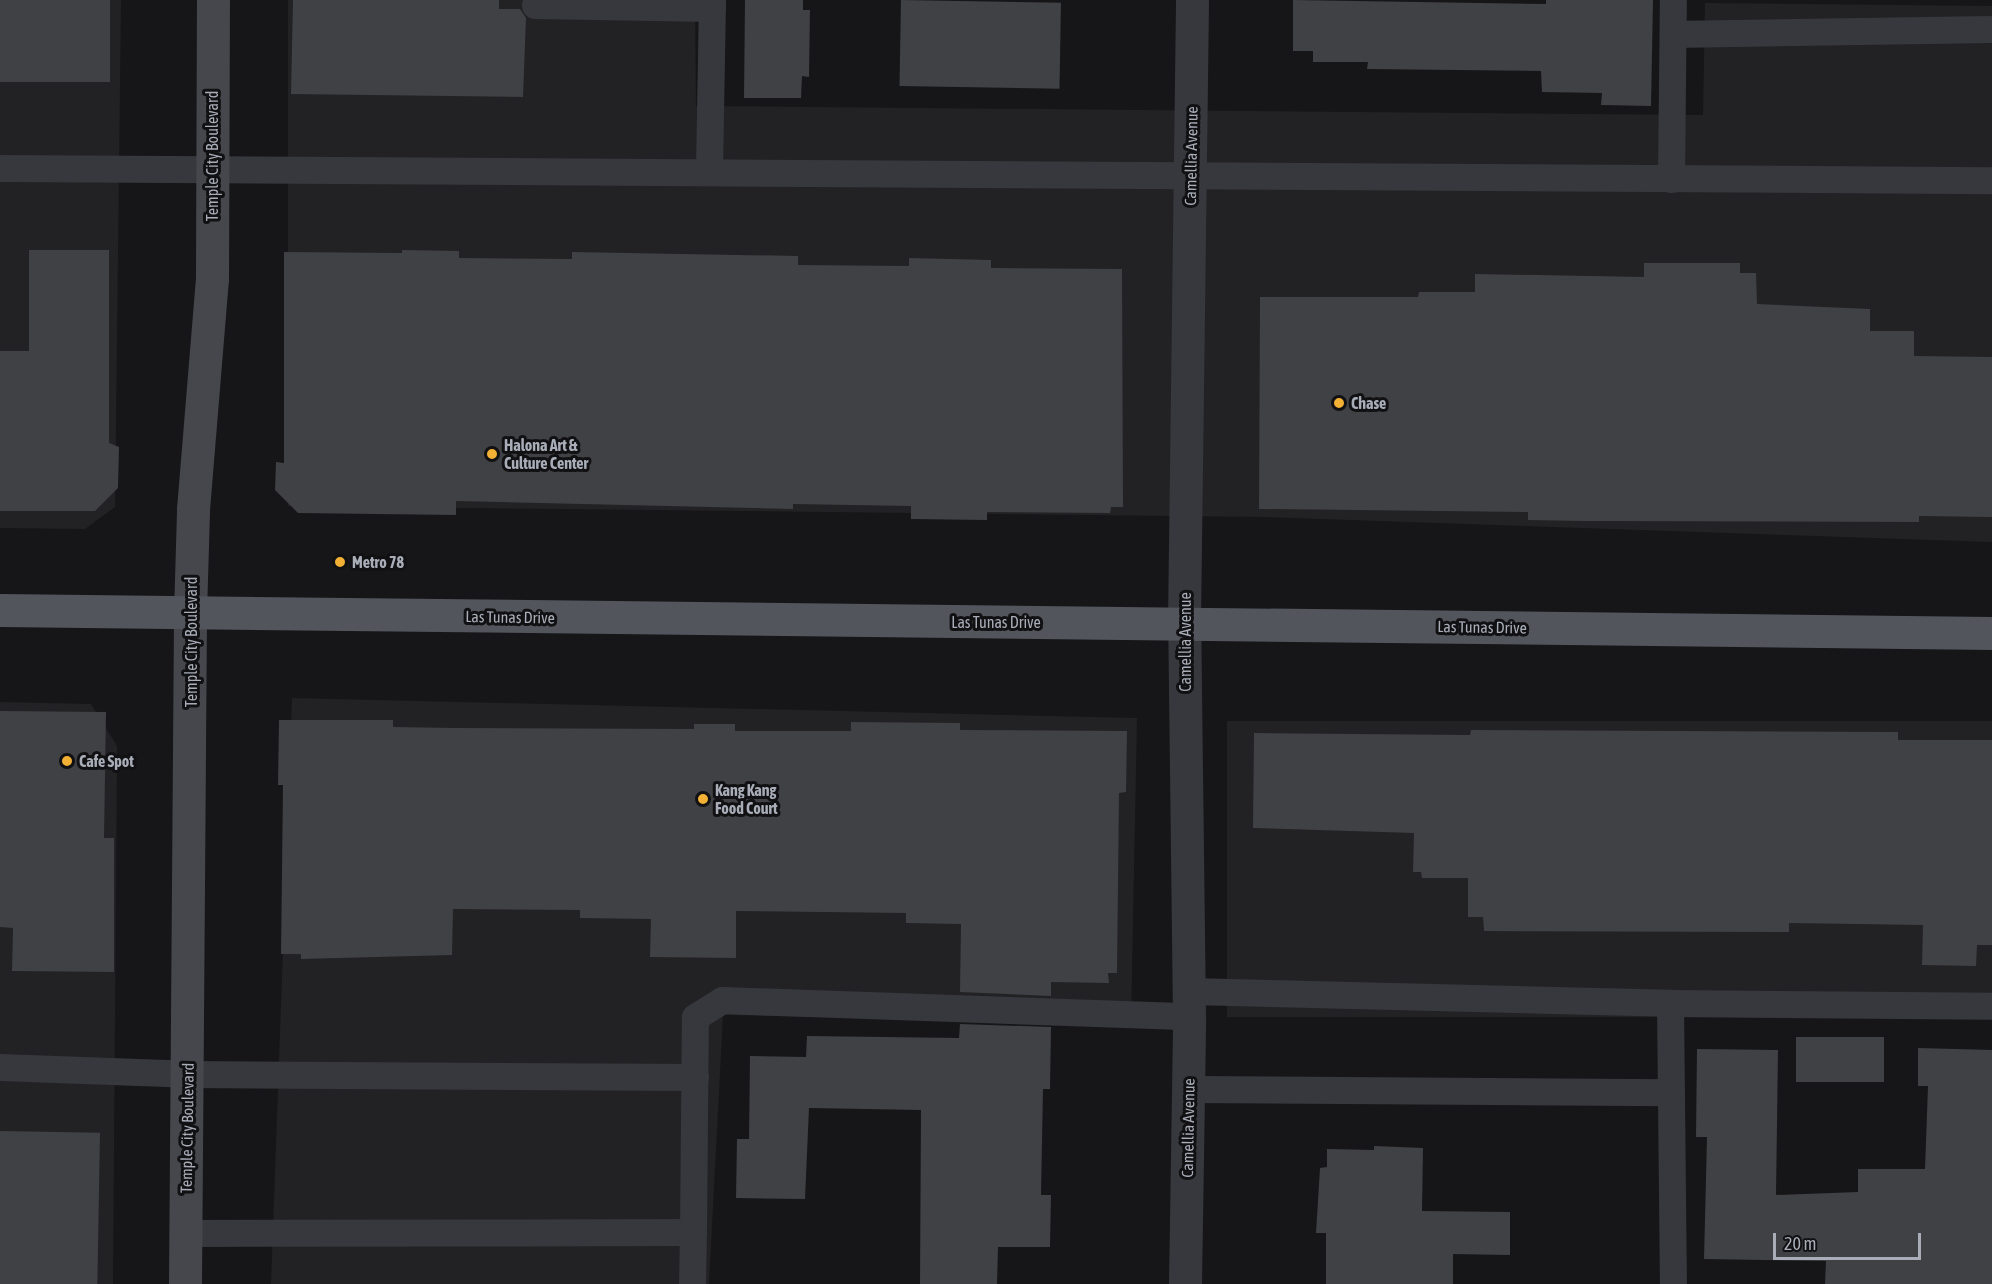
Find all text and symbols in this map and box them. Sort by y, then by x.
street label: Temple City Boulevard [202,91,222,221]
street label: Camellia Avenue [1181,106,1201,206]
place label: Chase [1351,393,1386,413]
marker: Chase [1332,396,1346,410]
place label: Halona Art & Culture Center [504,435,588,473]
marker: Halona Art & Culture Center [485,447,499,461]
place label: Metro 78 [352,552,404,572]
marker: Metro 78 [333,555,347,569]
street label: Temple City Boulevard [181,577,201,707]
street label: Camellia Avenue [1175,592,1195,692]
street label: Las Tunas Drive [465,607,555,627]
street label: Las Tunas Drive [951,612,1041,632]
street label: Las Tunas Drive [1437,617,1527,637]
place label: Cafe Spot [79,751,134,771]
marker: Cafe Spot [60,754,74,768]
place label: Kang Kang Food Court [715,780,778,818]
marker: Kang Kang Food Court [696,792,710,806]
street label: Temple City Boulevard [176,1063,198,1193]
street label: Camellia Avenue [1178,1078,1198,1178]
scale bar [1776,1221,1924,1259]
text: 20 m [1784,1233,1816,1254]

